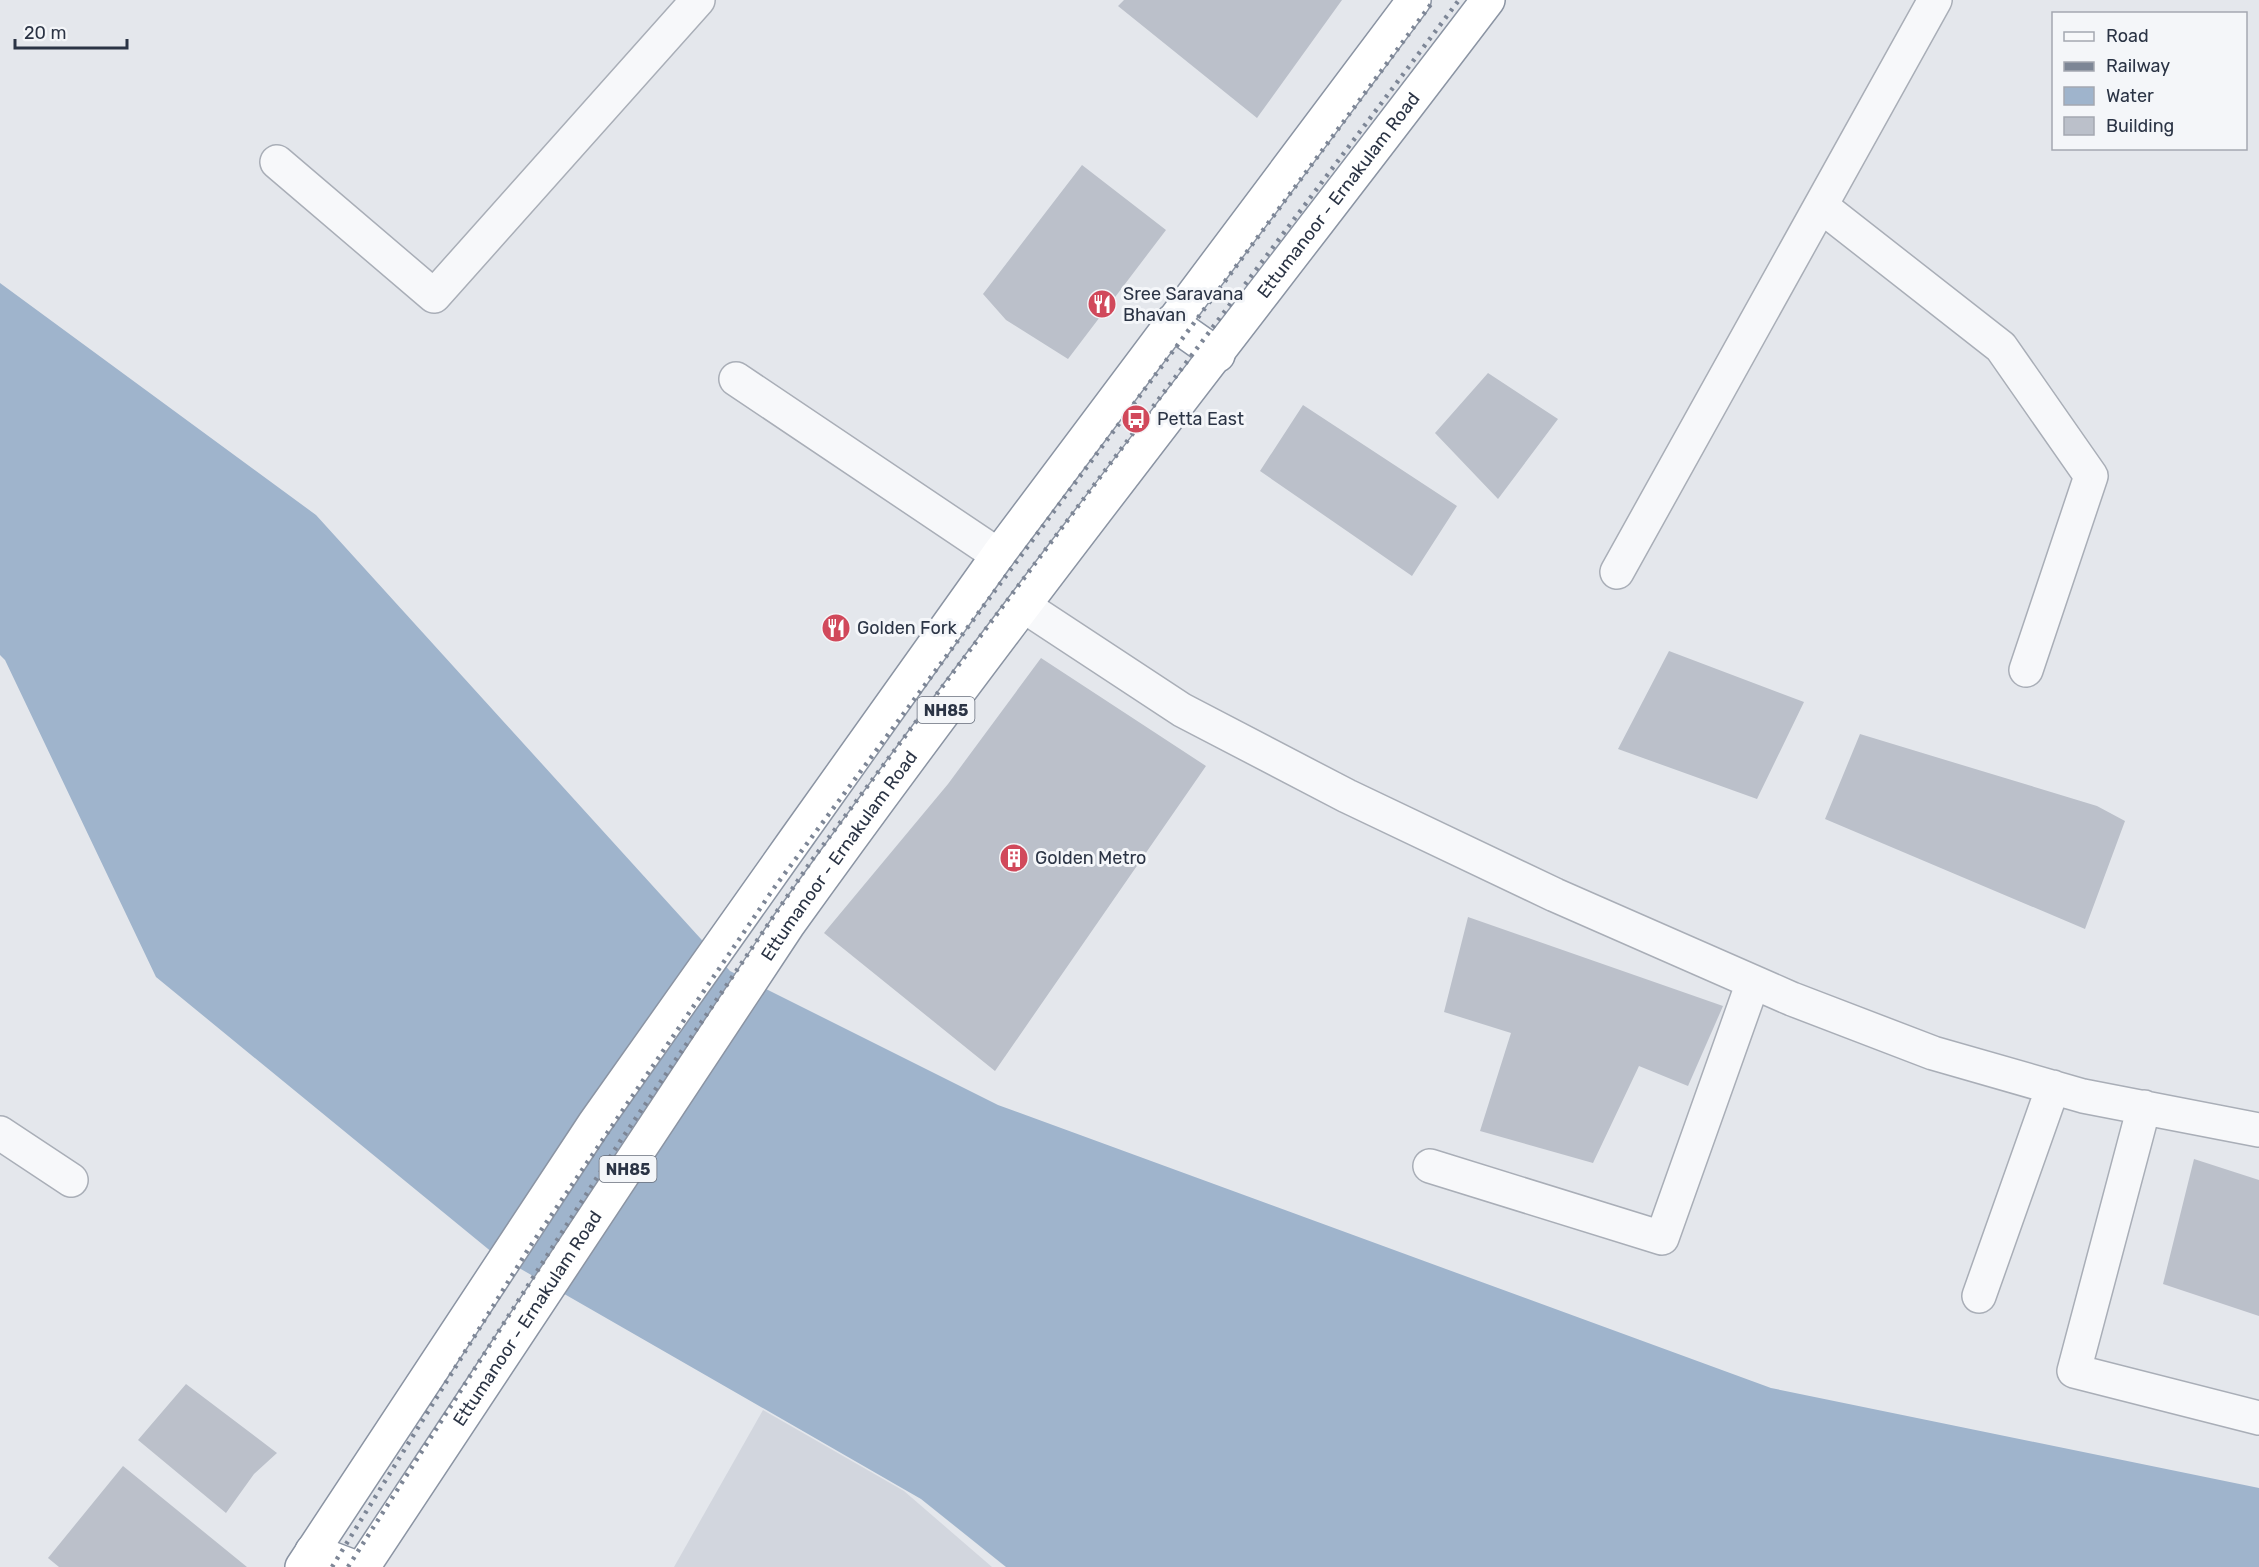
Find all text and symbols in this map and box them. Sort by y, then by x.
scale bar [15,12,128,50]
legend [2052,12,2247,150]
text: 20 m [24,22,66,44]
text: Road [2106,25,2149,47]
text: Railway [2106,55,2170,77]
text: Water [2106,85,2154,107]
street label: Ettumanoor - Ernakulam Road [1252,88,1424,302]
text: Building [2106,115,2174,137]
place label: Sree Saravana Bhavan [1123,283,1243,326]
restaurant icon: Sree Saravana Bhavan [1086,288,1118,320]
bus stop icon: Petta East [1120,403,1152,435]
place label: Petta East [1157,408,1244,430]
restaurant icon: Golden Fork [820,612,852,644]
place label: Golden Fork [857,617,958,639]
road number: NH85 [918,697,974,723]
street label: Ettumanoor - Ernakulam Road [756,747,922,965]
building icon: Golden Metro [998,842,1030,874]
place label: Golden Metro [1035,847,1146,869]
road number: NH85 [600,1156,656,1182]
street label: Ettumanoor - Ernakulam Road [448,1207,607,1430]

